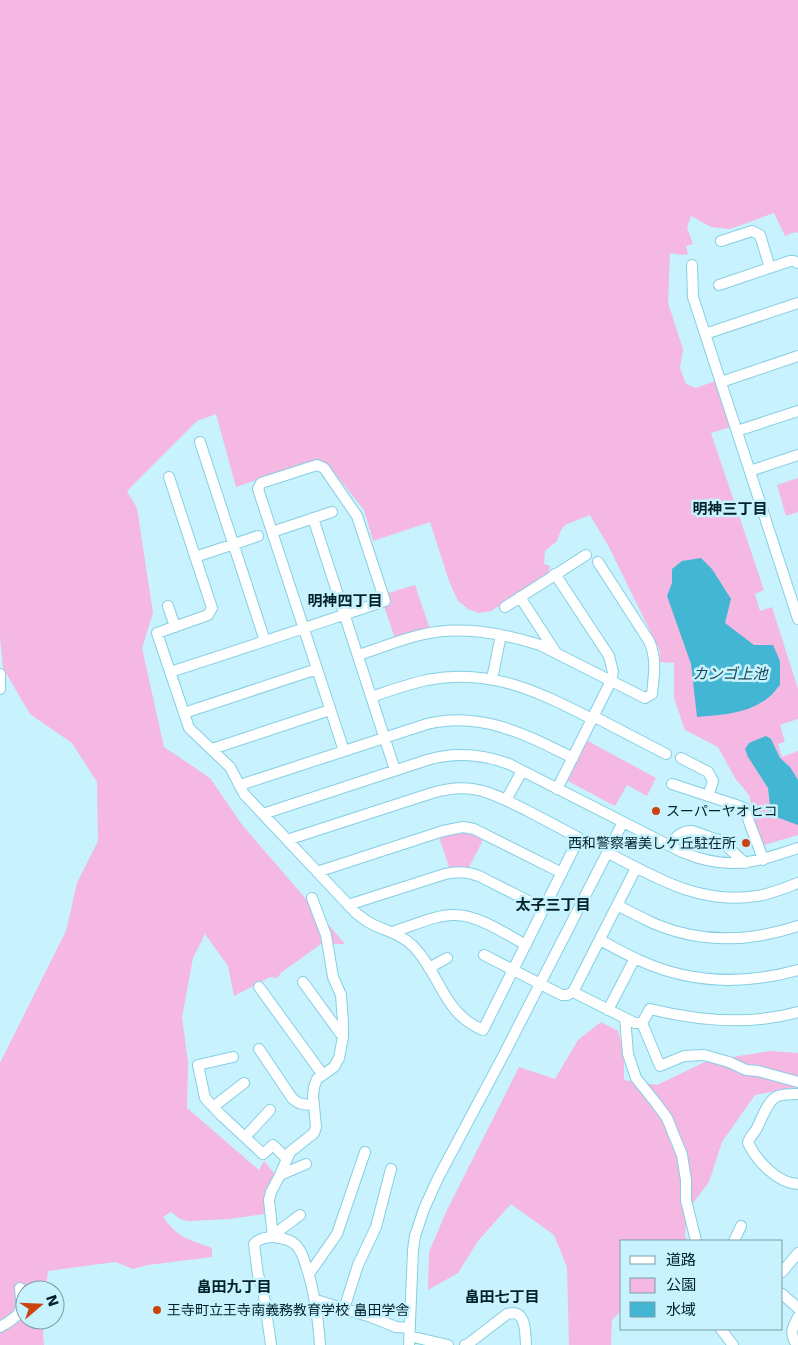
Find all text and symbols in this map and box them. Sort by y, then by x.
district label: 明神三丁目 [692,500,768,518]
district label: 明神四丁目 [307,592,383,610]
water label: カンゴ上池 [692,665,769,683]
place label: スーパーヤオヒコ [666,803,778,819]
marker: スーパーヤオヒコ [650,805,662,817]
place label: 西和警察署美しケ丘駐在所 [568,835,736,851]
marker: 西和警察署美しケ丘駐在所 [740,837,752,849]
district label: 太子三丁目 [515,896,591,914]
legend [620,1240,783,1330]
text: 道路 [666,1251,696,1269]
text: 公園 [666,1276,696,1294]
district label: 畠田九丁目 [196,1278,272,1296]
north arrow [15,1280,65,1330]
district label: 畠田七丁目 [464,1288,540,1306]
text: N [43,1293,62,1309]
text: 水域 [666,1301,696,1319]
place label: 王寺町立王寺南義務教育学校 畠田学舎 [167,1302,409,1318]
marker: 王寺町立王寺南義務教育学校 畠田学舎 [151,1304,163,1316]

